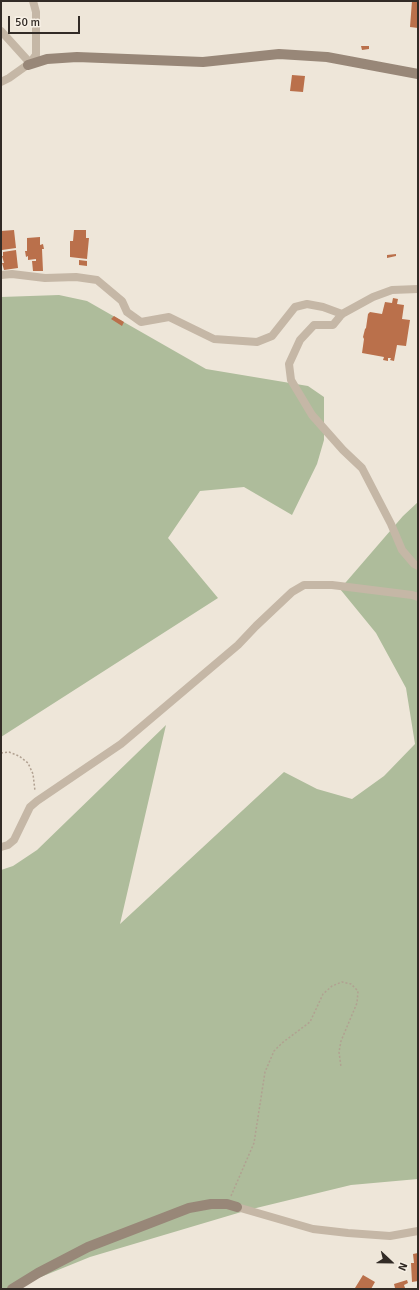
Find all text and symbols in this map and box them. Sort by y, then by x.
scale bar [10,8,82,34]
text: 50 m [15,15,40,30]
north arrow [371,1242,411,1282]
text: N [395,1261,410,1273]

